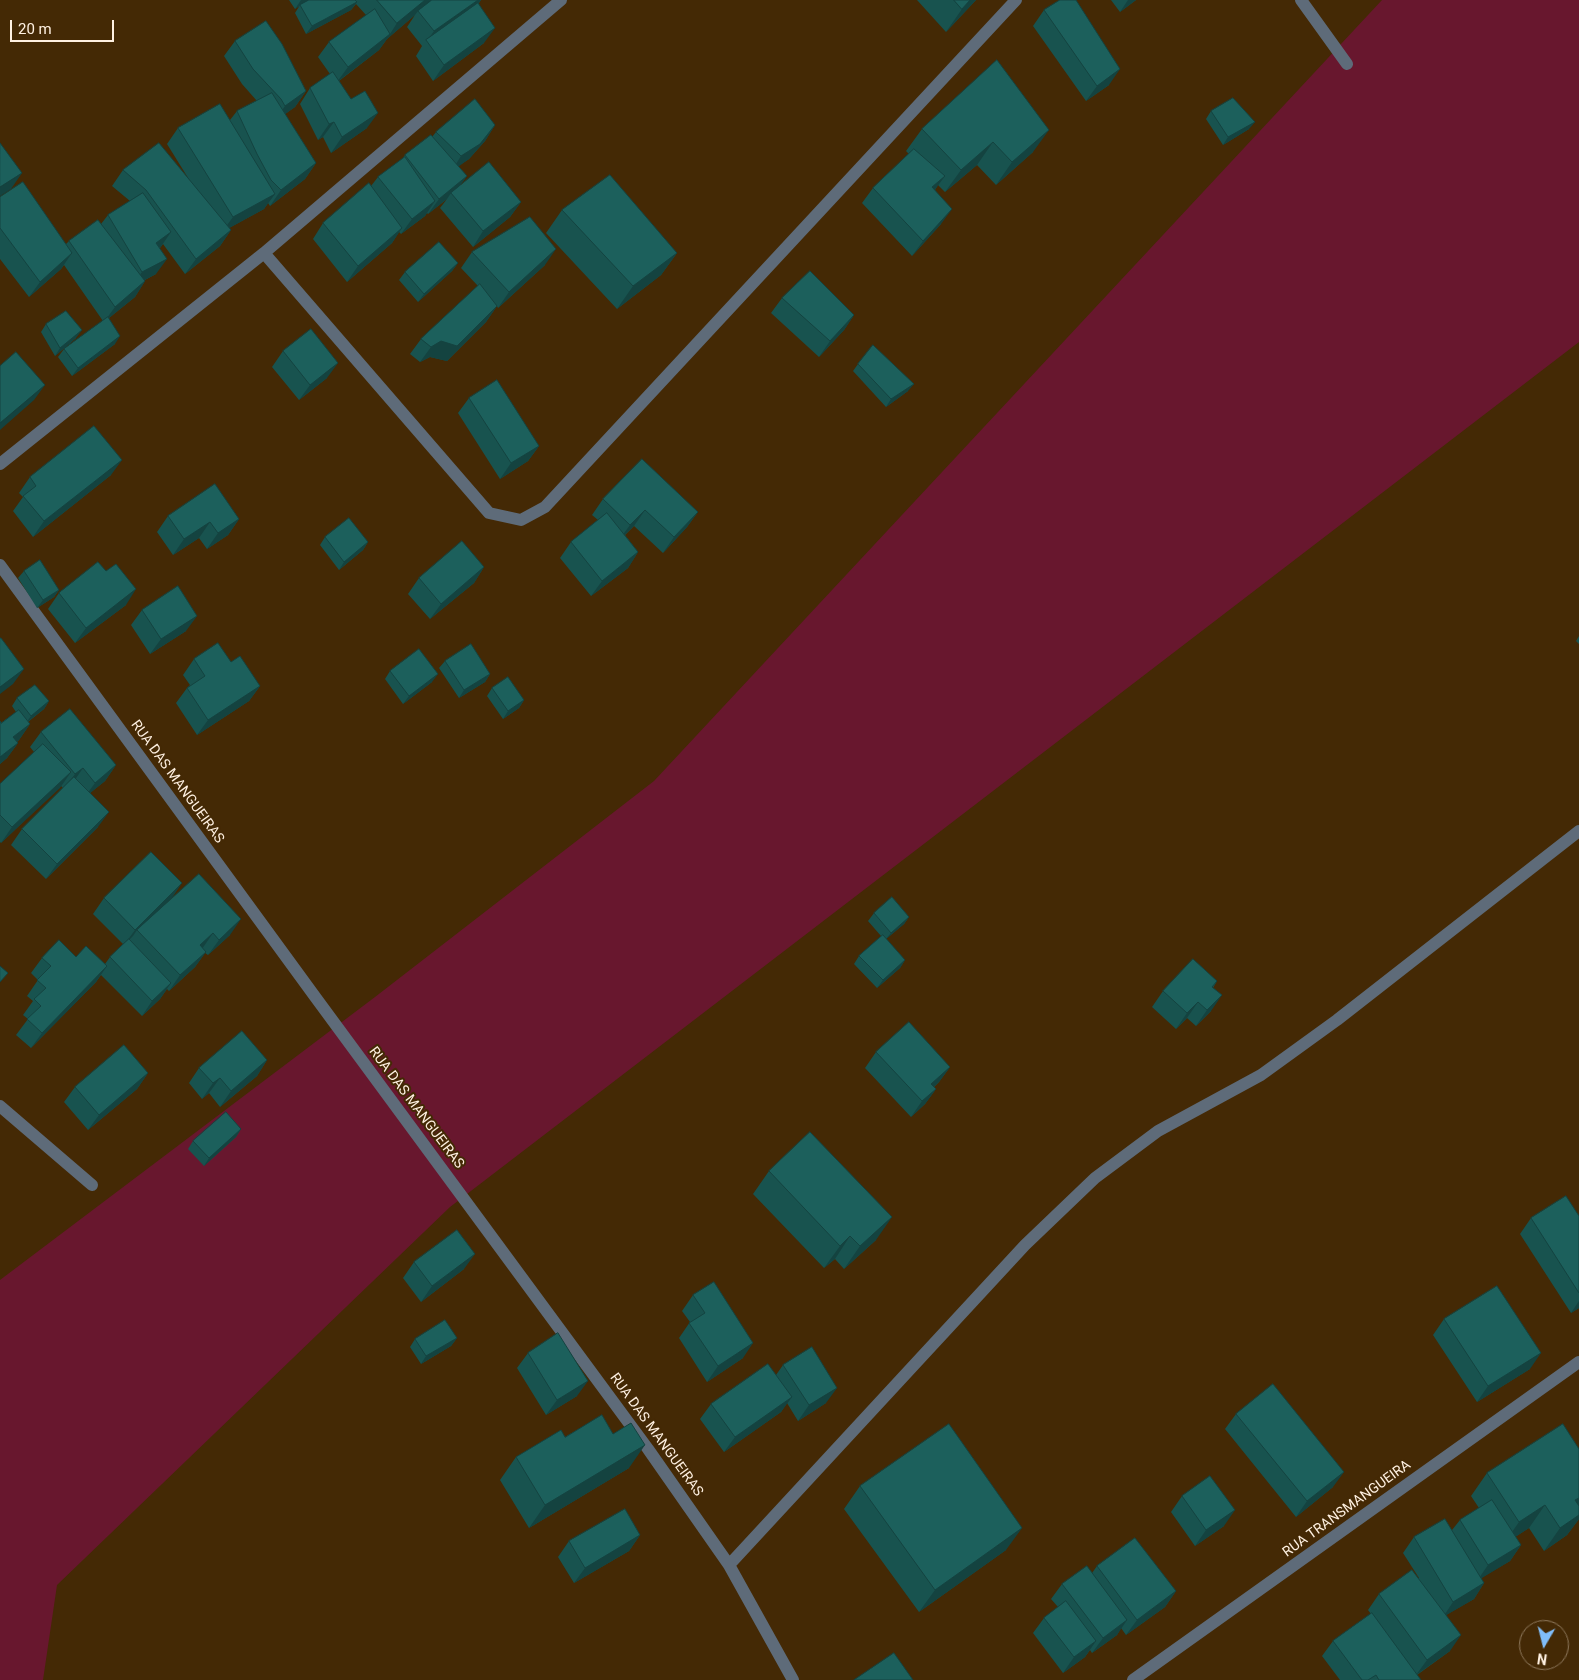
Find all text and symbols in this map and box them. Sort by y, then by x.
scale bar [12,10,116,42]
text: 20 m [18,20,52,38]
street label: RUA DAS MANGUEIRAS [127,717,227,847]
street label: RUA DAS MANGUEIRAS [365,1044,467,1172]
street label: RUA DAS MANGUEIRAS [606,1370,706,1500]
street label: RUA TRANSMANGUEIRA [1280,1457,1414,1561]
north arrow [1519,1620,1569,1670]
text: N [1536,1650,1548,1667]

